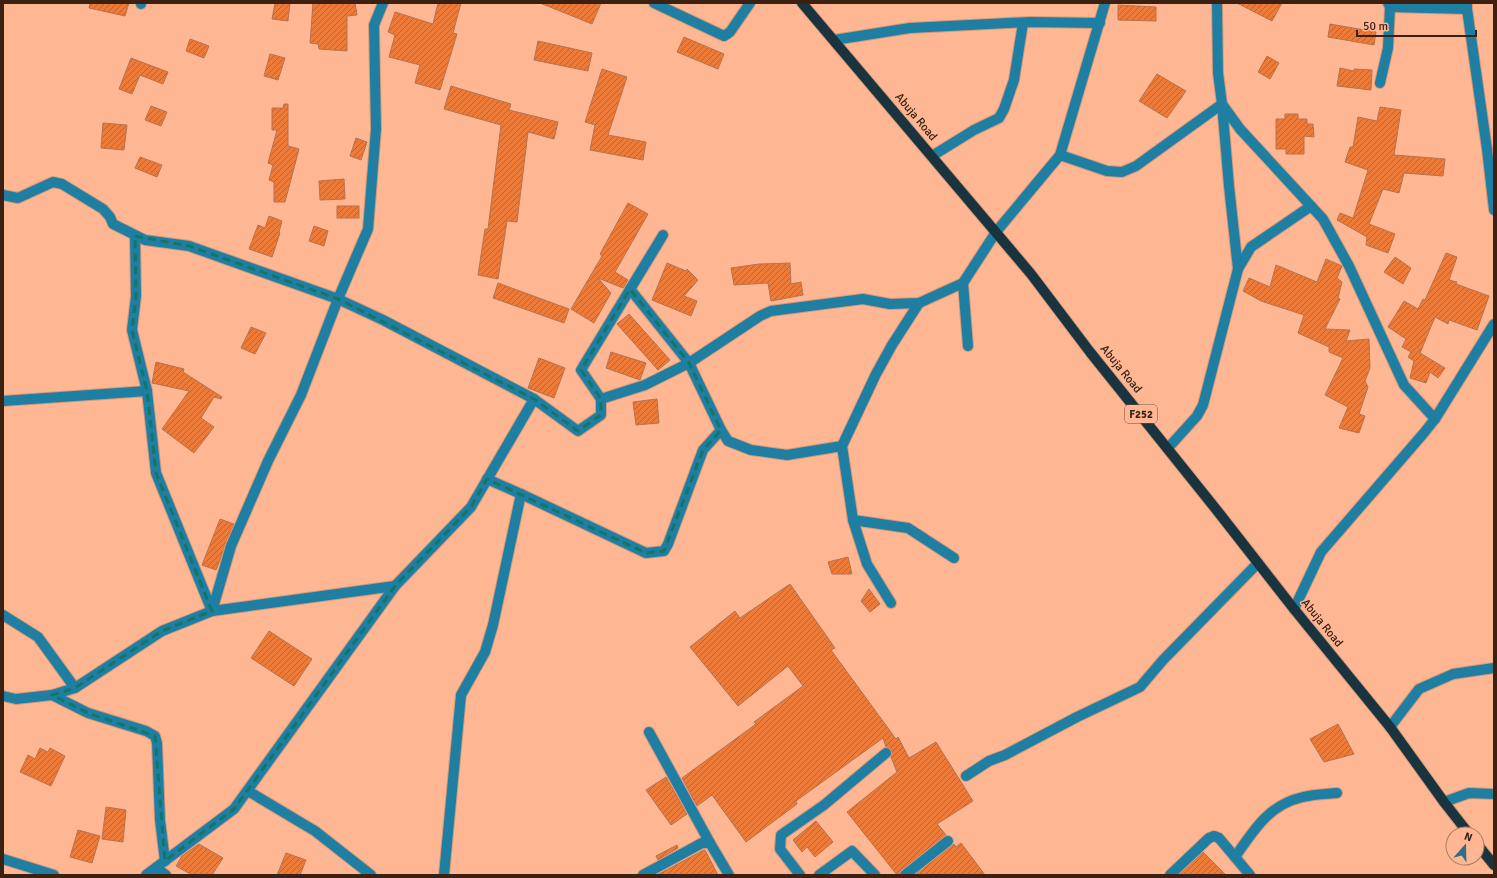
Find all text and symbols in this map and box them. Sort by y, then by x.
scale bar [1357,12,1476,38]
text: 50 m [1363,19,1388,34]
street label: Abuja Road [892,90,940,144]
street label: Abuja Road [1097,342,1145,396]
road number: F252 [1125,405,1157,423]
street label: Abuja Road [1298,596,1346,650]
north arrow [1445,826,1485,866]
text: N [1462,830,1474,844]

